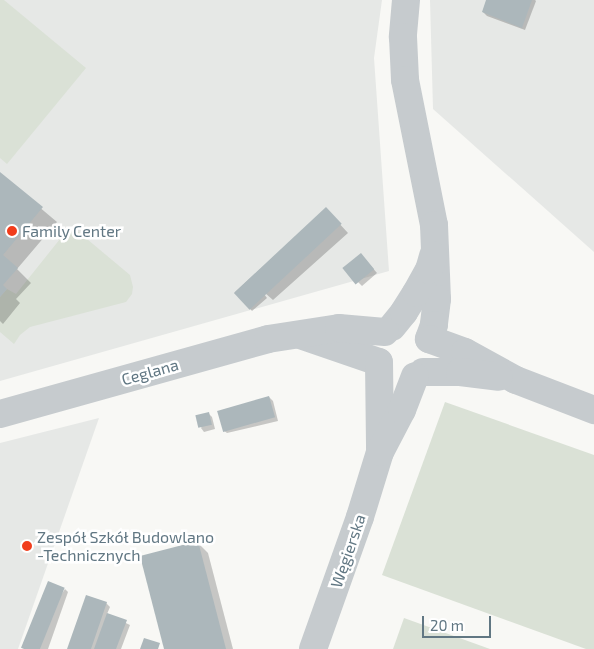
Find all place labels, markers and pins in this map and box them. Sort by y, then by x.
place label: Family Center [22,221,122,241]
marker: Family Center [6,225,18,237]
place label: Zespół Szkół Budowlano -Technicznych [37,527,215,565]
marker: Zespół Szkół Budowlano -Technicznych [21,540,33,552]

